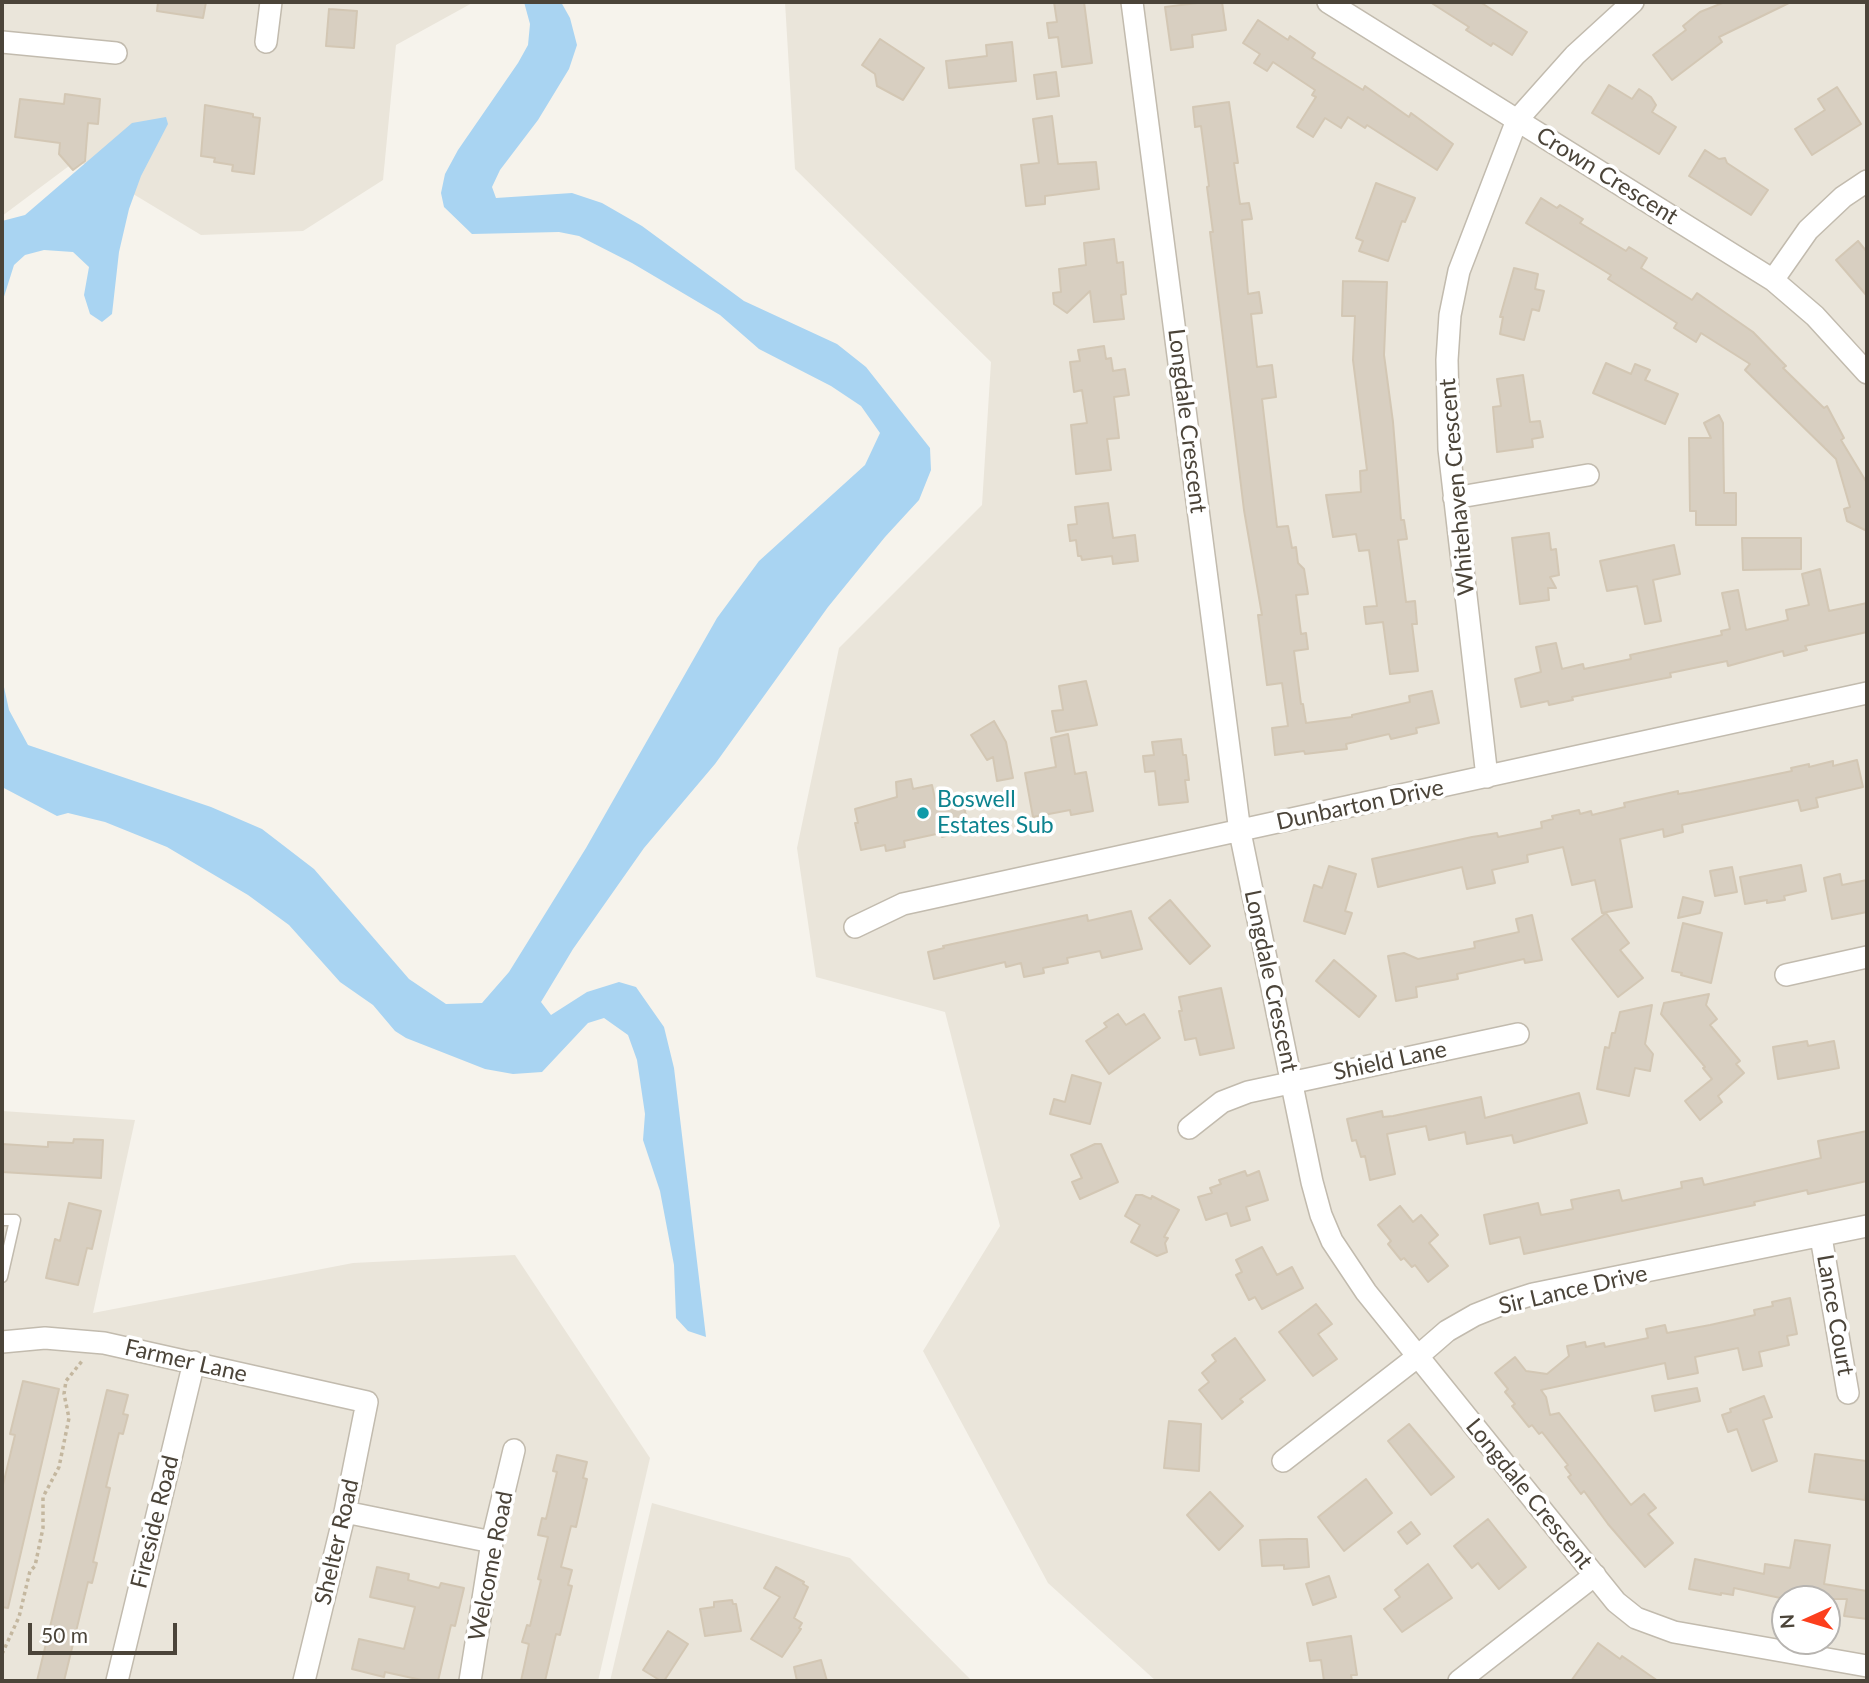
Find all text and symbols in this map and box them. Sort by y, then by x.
street label: Crown Crescent [1531,121,1683,231]
street label: Longdale Crescent [1162,327,1212,515]
street label: Whitehaven Crescent [1434,377,1480,597]
street label: Dunbarton Drive [1274,774,1446,836]
place label: Boswell Estates Sub [937,786,1054,840]
marker: Boswell Estates Sub [915,805,931,821]
street label: Longdale Crescent [1238,887,1304,1075]
street label: Shield Lane [1331,1036,1449,1086]
street label: Lance Court [1811,1252,1859,1378]
street label: Sir Lance Drive [1496,1259,1650,1321]
street label: Farmer Lane [122,1334,250,1388]
street label: Longdale Crescent [1460,1413,1598,1575]
street label: Fireside Road [125,1453,185,1591]
street label: Shelter Road [309,1476,365,1608]
street label: Welcome Road [463,1489,519,1643]
north arrow [1771,1585,1841,1655]
scale bar [32,1610,180,1654]
text: N [1775,1613,1799,1629]
text: 50 m [41,1622,88,1647]

